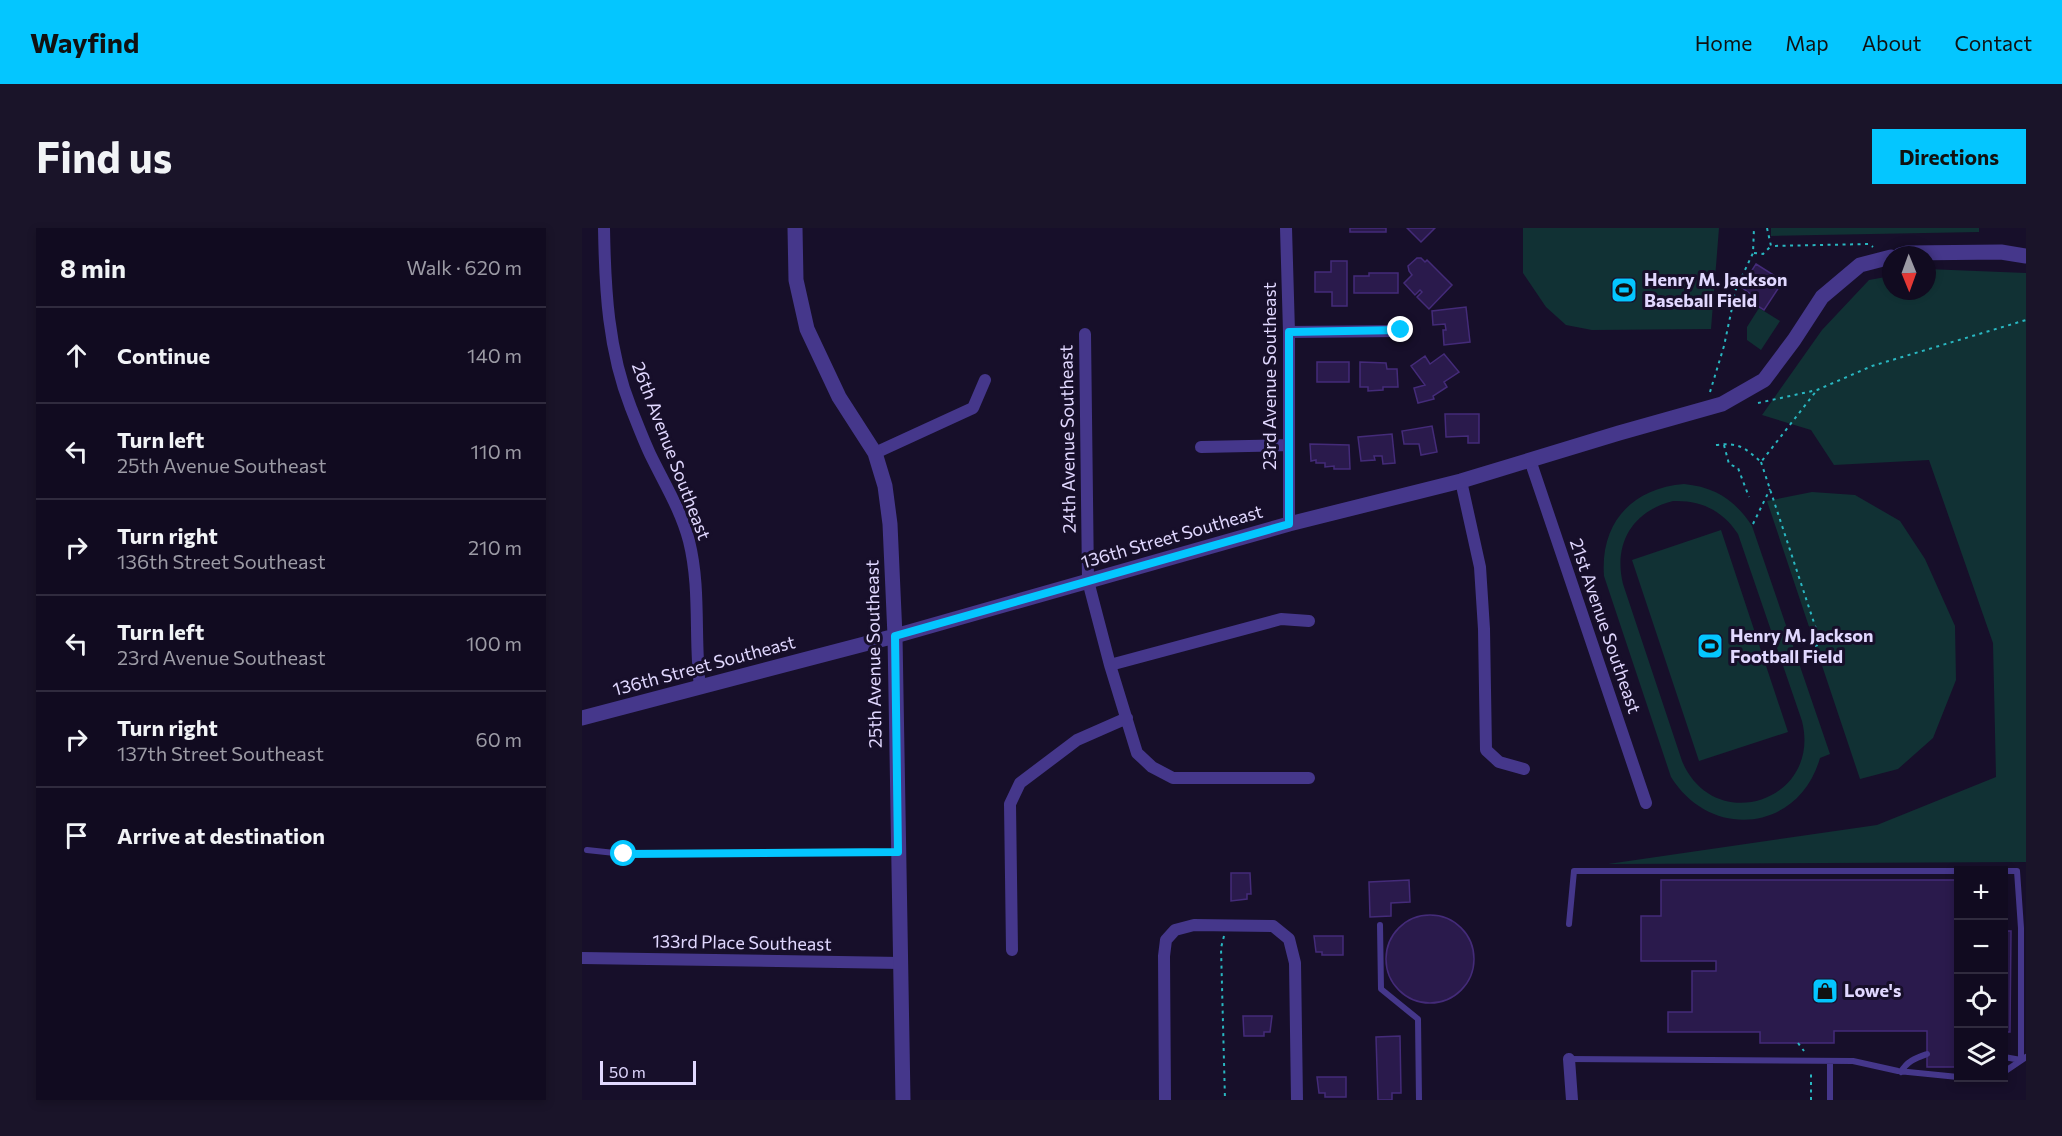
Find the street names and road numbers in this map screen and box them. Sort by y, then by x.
street label: 23rd Avenue Southeast [1258,282,1280,470]
street label: 24th Avenue Southeast [1054,345,1080,533]
street label: 26th Avenue Southeast [628,358,716,543]
street label: 136th Street Southeast [1078,500,1265,573]
street label: 21st Avenue Southeast [1566,535,1646,716]
street label: 25th Avenue Southeast [860,560,886,748]
street label: 136th Street Southeast [610,630,797,700]
street label: 133rd Place Southeast [652,929,832,955]

